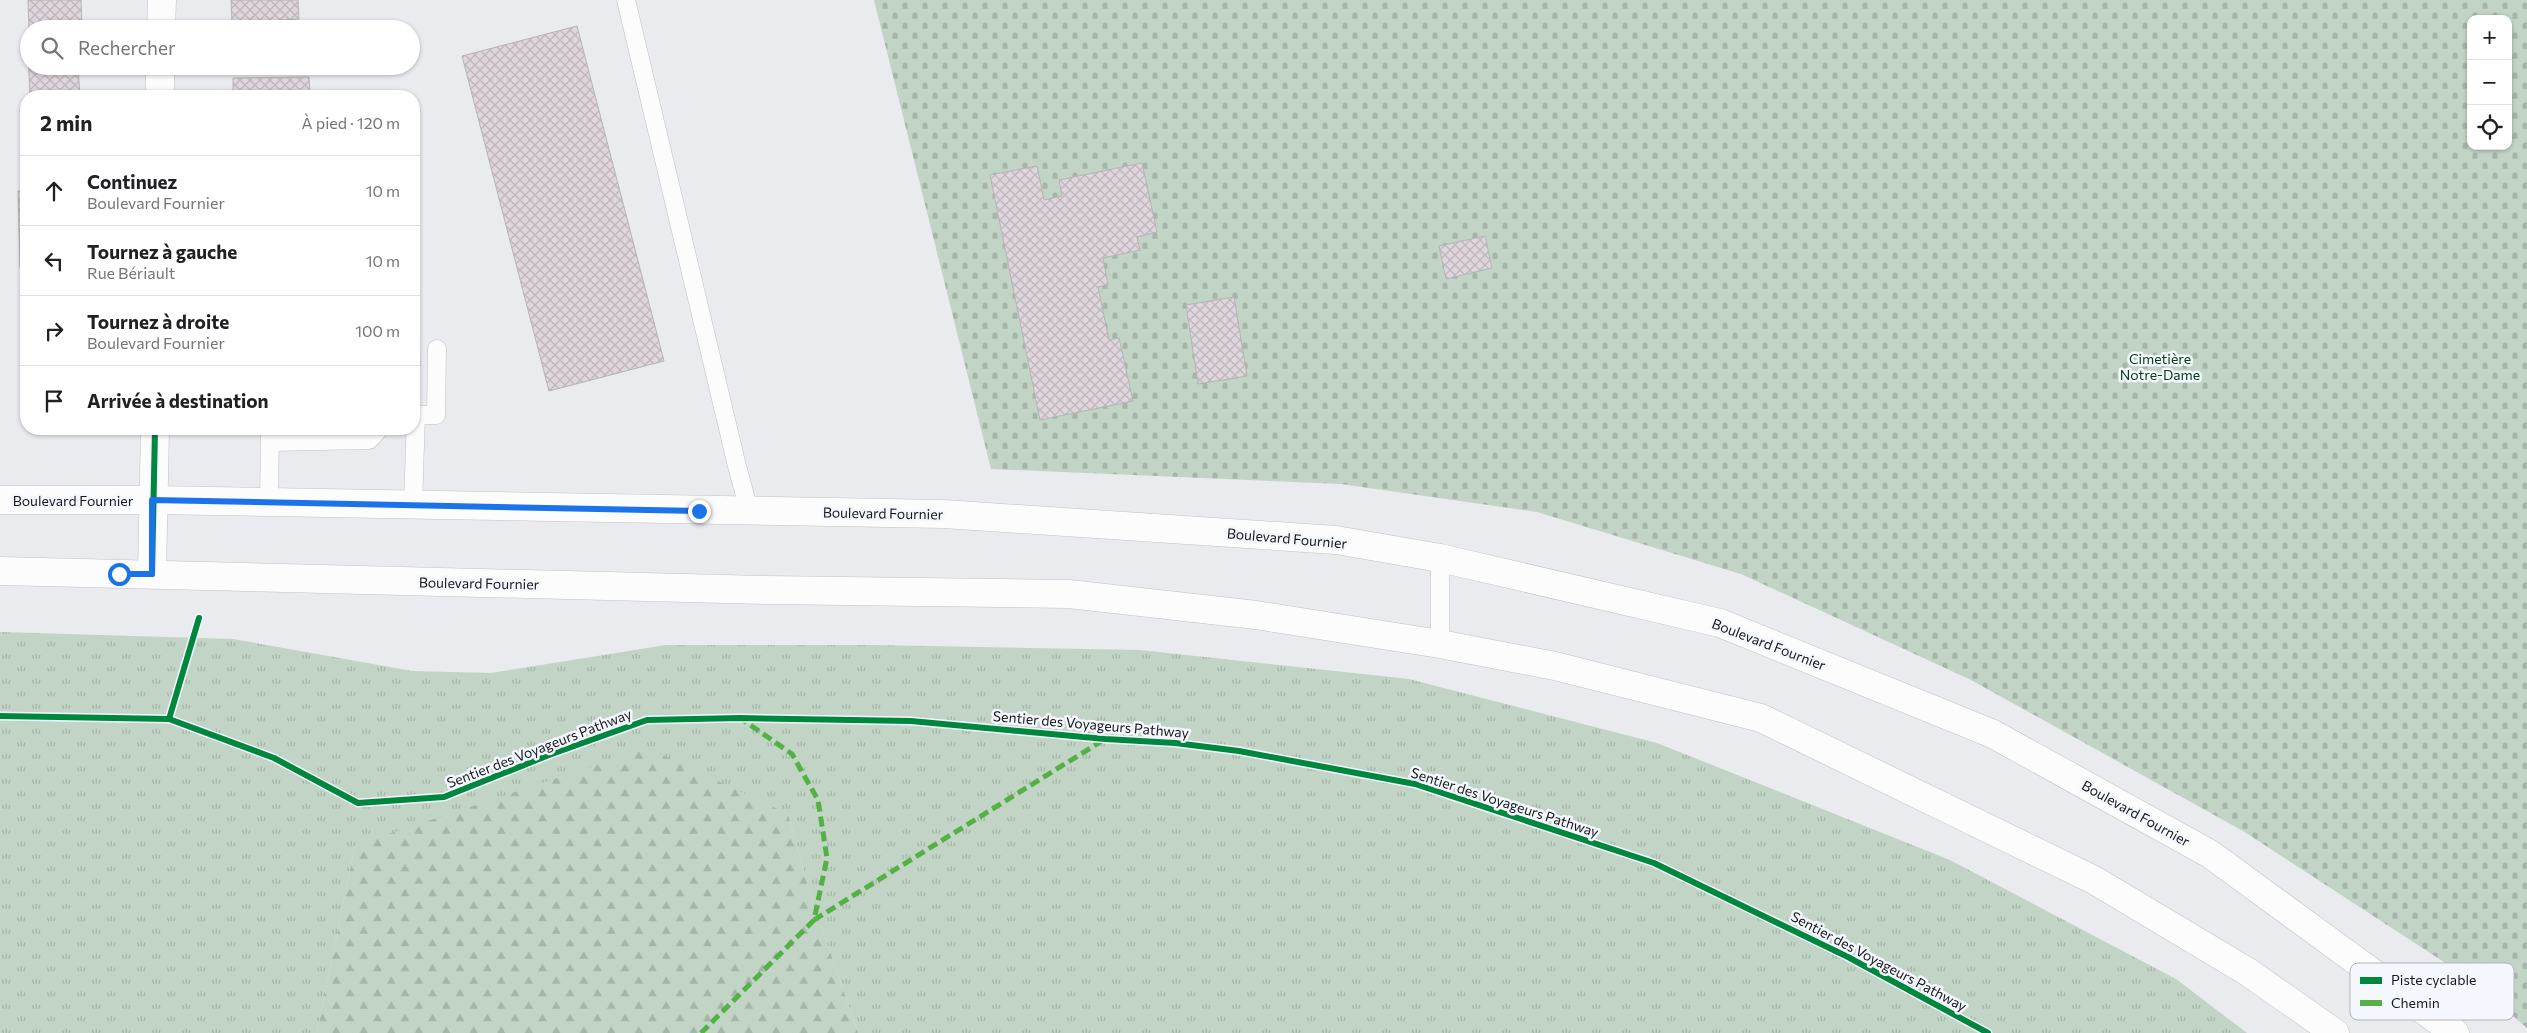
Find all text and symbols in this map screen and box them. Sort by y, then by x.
map controls [2467,15,2512,150]
button: + [2467,15,2512,60]
search box [20,20,420,75]
icon: search [38,34,66,62]
text: Rechercher [78,36,176,59]
button: − [2467,60,2512,105]
button: locate [2467,105,2512,150]
text: 2 min [40,110,92,135]
text: À pied · 120 m [302,113,400,132]
text: Continuez [87,170,177,193]
icon: ahead [40,177,68,205]
text: 10 m [366,181,400,200]
text: Boulevard Fournier [87,193,225,212]
text: Tournez à gauche [87,240,237,263]
icon: left [40,247,68,275]
text: 10 m [366,251,400,270]
text: Rue Bériault [87,263,175,282]
text: Tournez à droite [87,310,229,333]
icon: right [40,317,68,345]
text: 100 m [355,321,400,340]
text: Boulevard Fournier [87,333,225,352]
park label: Cimetière Notre-Dame [2120,350,2200,383]
icon: arrive [40,387,68,415]
text: Arrivée à destination [87,389,269,412]
street label: Boulevard Fournier [13,492,134,509]
route end [688,500,711,523]
street label: Boulevard Fournier [823,503,944,523]
street label: Boulevard Fournier [1226,524,1348,552]
route start [108,563,131,586]
street label: Boulevard Fournier [419,573,540,593]
street label: Boulevard Fournier [1710,614,1829,674]
street label: Sentier des Voyageurs Pathway [444,705,634,791]
street label: Sentier des Voyageurs Pathway [992,707,1190,741]
street label: Sentier des Voyageurs Pathway [1409,764,1601,840]
street label: Boulevard Fournier [2079,776,2193,850]
street label: Sentier des Voyageurs Pathway [1788,907,1970,1015]
legend [2350,963,2514,1020]
text: Piste cyclable [2391,971,2476,988]
text: Chemin [2391,994,2440,1011]

